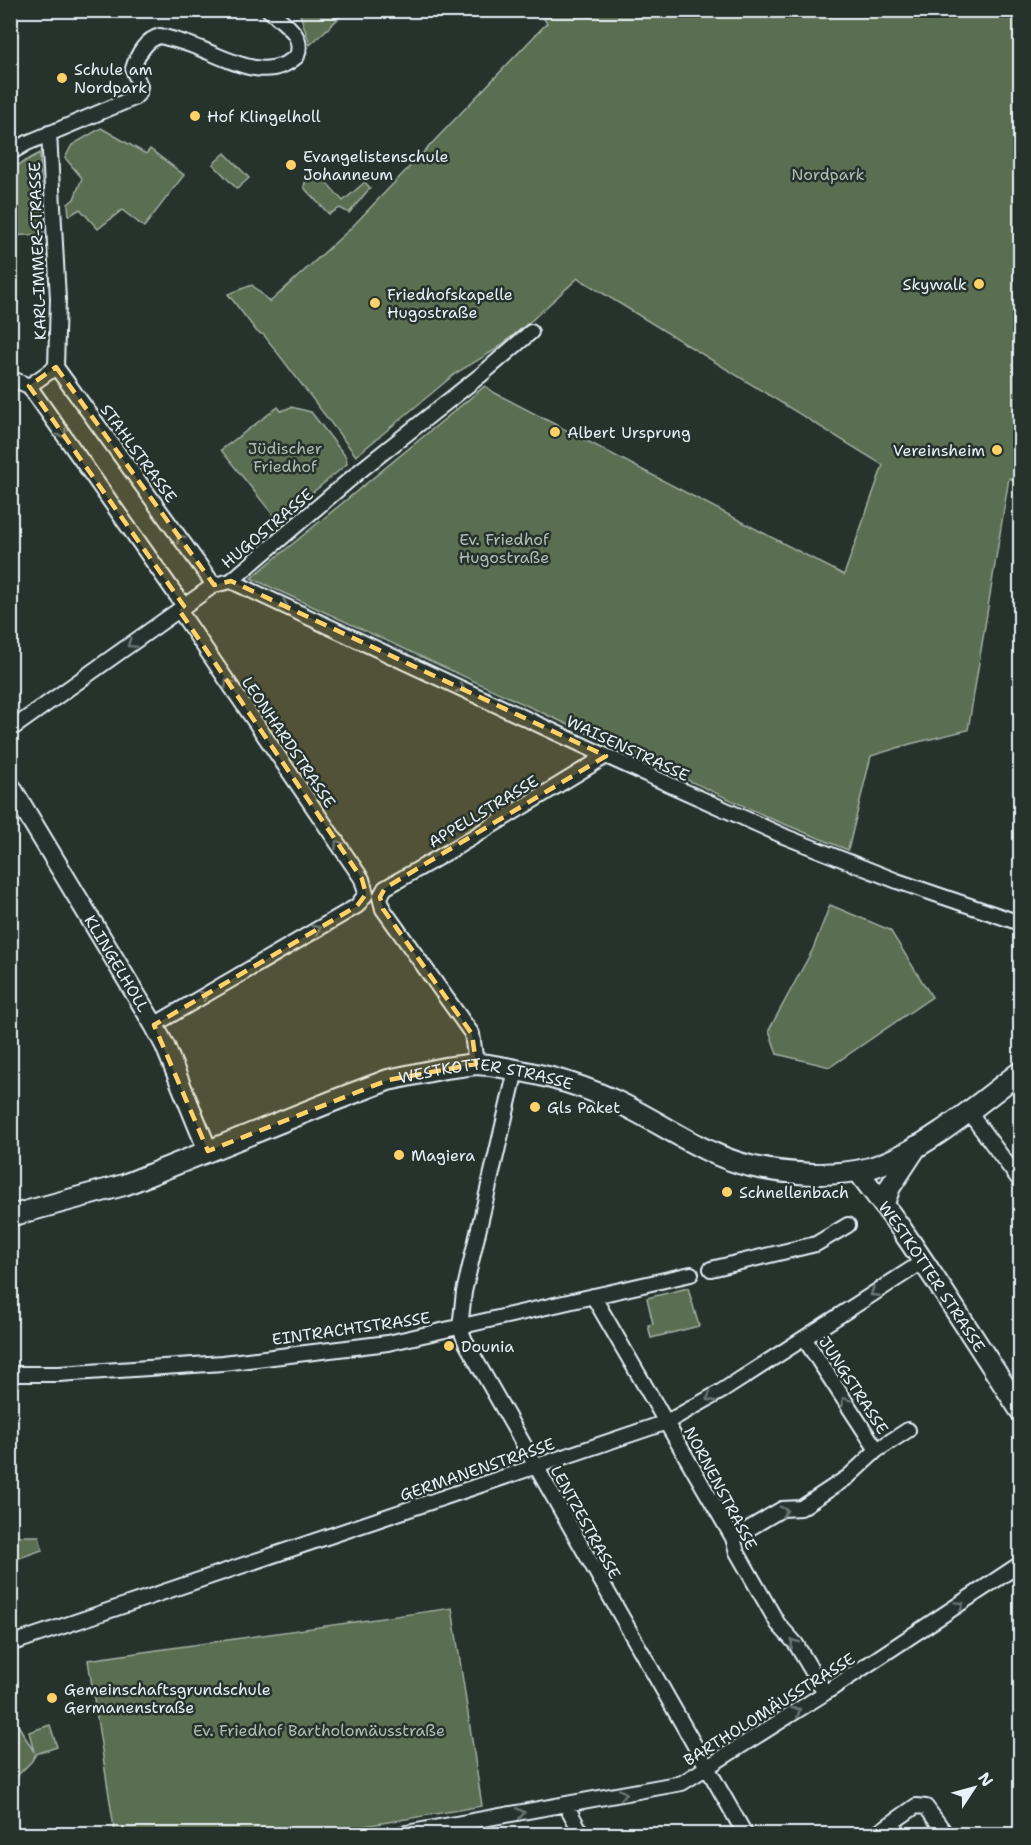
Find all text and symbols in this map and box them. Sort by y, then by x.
place label: Schule am Nordpark [74,59,153,98]
marker: Schule am Nordpark [55,71,69,85]
place label: Hof Klingelholl [207,106,321,127]
marker: Hof Klingelholl [188,109,202,123]
place label: Evangelistenschule Johanneum [303,146,449,185]
marker: Evangelistenschule Johanneum [284,158,298,172]
street label: KARL-IMMER-STRASSE [24,161,51,341]
park label: Nordpark [791,164,865,185]
place label: Skywalk [903,274,967,295]
marker: Skywalk [972,277,986,291]
place label: Friedhofskapelle Hugostraße [387,284,513,323]
marker: Friedhofskapelle Hugostraße [368,296,382,310]
street label: STAHLSTRASSE [96,400,181,507]
place label: Albert Ursprung [567,422,691,443]
marker: Albert Ursprung [548,425,562,439]
one-way arrow [56,427,67,438]
park label: Jüdischer Friedhof [248,438,322,477]
place label: Vereinsheim [893,440,985,461]
marker: Vereinsheim [990,443,1004,457]
street label: HUGOSTRASSE [217,484,318,573]
park label: Ev. Friedhof Hugostraße [459,529,550,568]
one-way arrow [176,533,187,544]
one-way arrow [278,598,289,610]
one-way arrow [126,637,137,648]
street label: LEONHARDSTRASSE [237,673,340,812]
one-way arrow [224,678,235,689]
one-way arrow [454,681,465,693]
street label: WAISENSTRASSE [563,711,693,786]
street label: APPELLSTRASSE [424,770,542,853]
one-way arrow [335,839,346,850]
street label: KLINGELHOLL [79,911,154,1016]
one-way arrow [311,925,321,937]
one-way arrow [198,991,208,1003]
street label: WESTKOTTER STRASSE [397,1053,576,1095]
place label: Gls Paket [547,1097,620,1118]
marker: Gls Paket [528,1100,542,1114]
place label: Magiera [411,1145,475,1166]
marker: Magiera [392,1148,406,1162]
place label: Schnellenbach [739,1182,849,1203]
marker: Schnellenbach [720,1185,734,1199]
street label: WESTKOTTER STRASSE [874,1197,990,1356]
one-way arrow [870,1286,881,1297]
street label: EINTRACHTSTRASSE [271,1307,432,1350]
street label: JUNGSTRASSE [814,1332,893,1438]
place label: Dounia [461,1336,514,1357]
marker: Dounia [442,1339,456,1353]
one-way arrow [706,1391,716,1402]
one-way arrow [841,1397,852,1408]
street label: NORNENSTRASSE [679,1423,762,1554]
street label: GERMANENSTRASSE [397,1433,557,1506]
street label: LENTZESTRASSE [546,1462,625,1583]
one-way arrow [779,1505,789,1518]
one-way arrow [953,1601,964,1612]
one-way arrow [791,1639,802,1650]
street label: BARTHOLOMÄUSSTRASSE [680,1648,859,1771]
place label: Gemeinschaftsgrundschule Germanenstraße [64,1679,271,1718]
marker: Gemeinschaftsgrundschule Germanenstraße [45,1691,59,1705]
one-way arrow [791,1707,801,1719]
park label: Ev. Friedhof Bartholomäusstraße [193,1720,445,1741]
north arrow [944,1758,1004,1818]
text: N [974,1768,998,1791]
one-way arrow [618,1788,628,1801]
one-way arrow [515,1807,525,1820]

